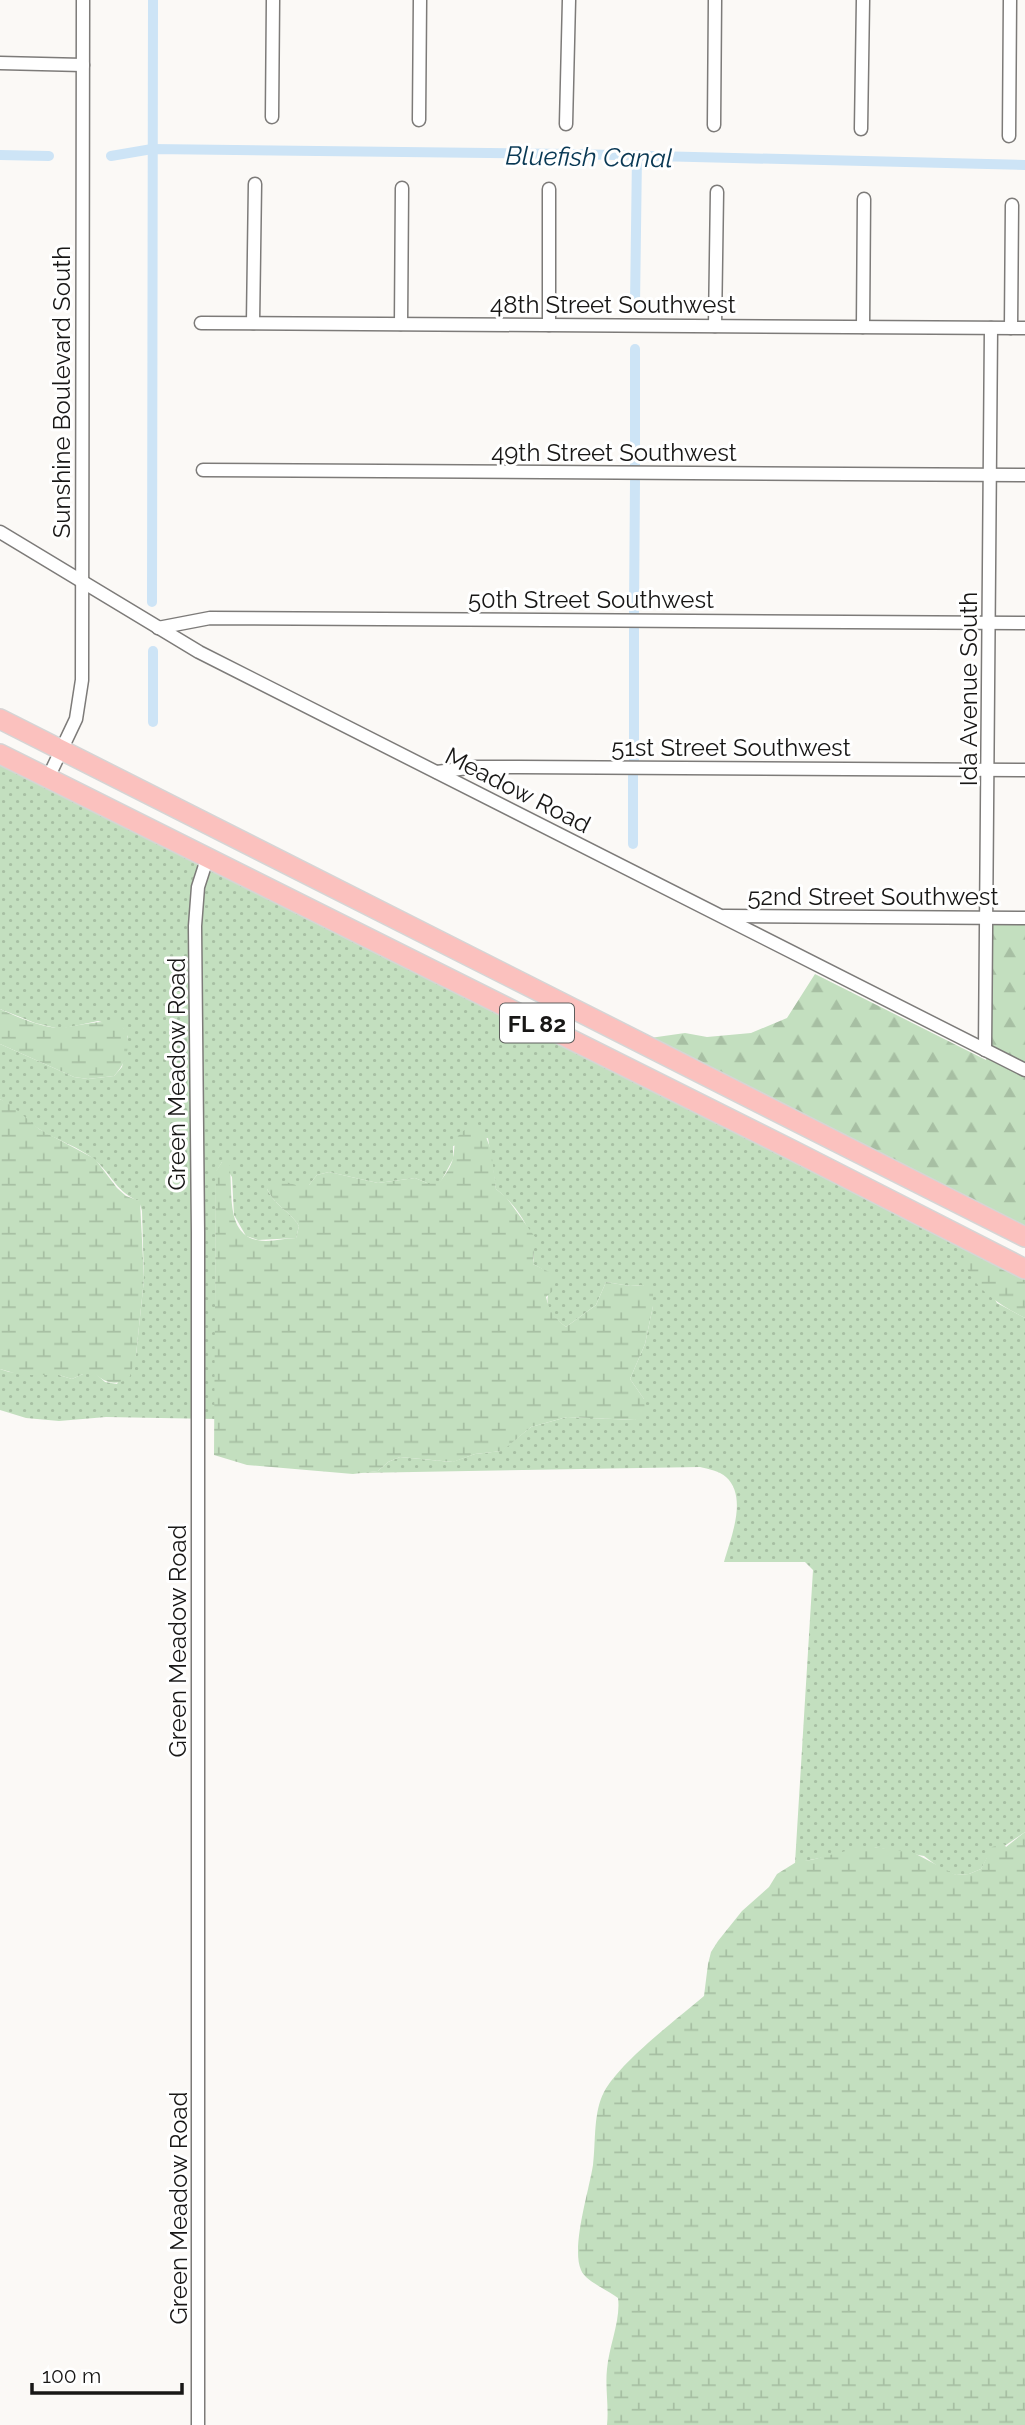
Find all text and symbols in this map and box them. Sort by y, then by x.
water label: Bluefish Canal [505,141,673,173]
street label: Sunshine Boulevard South [47,246,76,538]
street label: 48th Street Southwest [490,290,736,319]
street label: 49th Street Southwest [491,438,737,467]
street label: 50th Street Southwest [468,585,714,614]
street label: Ida Avenue South [954,592,983,786]
street label: 51st Street Southwest [611,733,851,762]
street label: Meadow Road [440,741,596,839]
street label: 52nd Street Southwest [748,882,998,911]
street label: Green Meadow Road [162,958,191,1190]
road number: FL 82 [500,1004,574,1042]
street label: Green Meadow Road [163,1525,192,1757]
street label: Green Meadow Road [164,2092,193,2324]
scale bar [32,2352,182,2396]
text: 100 m [42,2363,101,2388]

